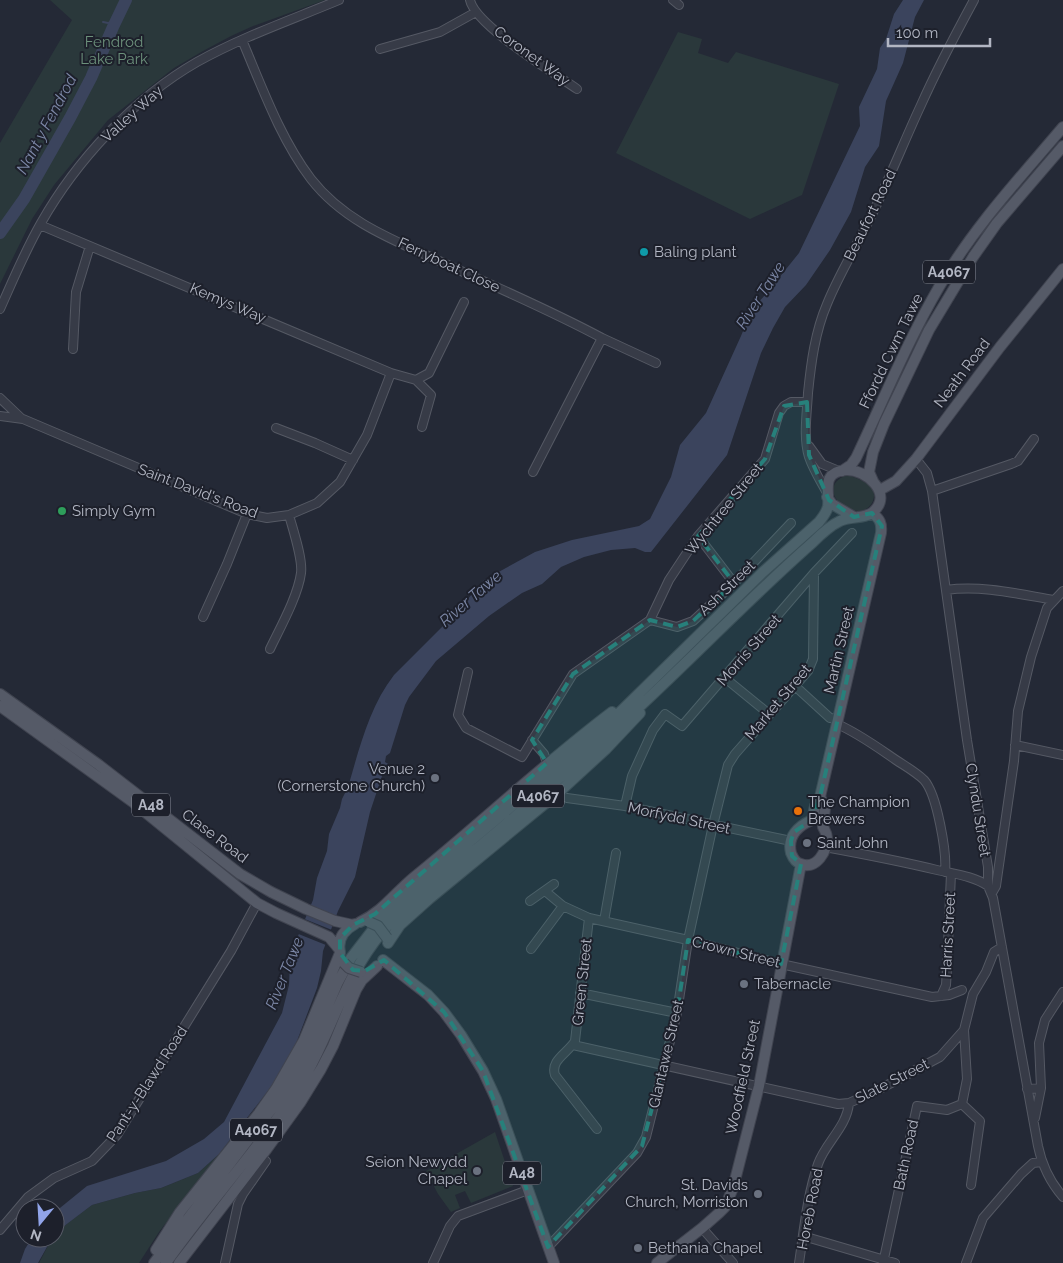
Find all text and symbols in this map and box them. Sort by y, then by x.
scale bar [888,15,990,47]
street label: Coronet Way [490,22,574,90]
text: 100 m [896,24,938,42]
park label: Fendrod Lake Park [80,33,148,68]
water label: Nant y Fendrod [12,71,81,177]
street label: Valley Way [98,82,166,146]
street label: Beaufort Road [840,166,900,264]
street label: Ferryboat Close [395,234,503,297]
place label: Baling plant [654,243,737,261]
marker: Baling plant [638,246,650,258]
water label: River Tawe [732,258,789,332]
road number: A4067 [923,260,975,284]
street label: Kemys Way [187,279,269,327]
street label: Ffordd Cwm Tawe [855,290,927,411]
street label: Neath Road [930,335,994,411]
street label: Wychtree Street [681,459,767,559]
street label: Saint David's Road [135,460,261,522]
place label: Simply Gym [72,502,155,520]
marker: Simply Gym [56,505,68,517]
street label: Ash Street [695,557,759,619]
water label: River Tawe [435,566,506,631]
street label: Martin Street [820,605,858,695]
street label: Morris Street [713,611,785,689]
street label: Market Street [741,660,815,744]
place label: Venue 2 (Cornerstone Church) [278,760,425,795]
street label: Clyndu Street [962,762,994,858]
marker: Venue 2 (Cornerstone Church) [429,772,441,784]
road number: A4067 [512,784,564,808]
place label: The Champion Brewers [808,793,910,828]
road number: A48 [132,794,170,816]
street label: Morfydd Street [626,798,732,838]
street label: Clase Road [178,805,252,867]
marker: The Champion Brewers [792,805,804,817]
place label: Saint John [817,834,888,852]
marker: Saint John [801,837,813,849]
street label: Harris Street [937,892,959,978]
street label: Crown Street [690,932,782,972]
water label: River Tawe [261,934,308,1012]
street label: Green Street [568,938,596,1026]
place label: Tabernacle [754,975,831,993]
marker: Tabernacle [738,978,750,990]
street label: Glantawe Street [645,998,687,1110]
street label: Woodfield Street [722,1018,764,1136]
street label: Pant-y-Blawd Road [103,1023,191,1145]
street label: Slate Street [852,1055,932,1107]
road number: A4067 [230,1118,282,1142]
street label: Bath Road [890,1118,922,1192]
place label: Seion Newydd Chapel [366,1153,468,1188]
road number: A48 [503,1162,541,1184]
marker: Seion Newydd Chapel [471,1165,483,1177]
street label: Horeb Road [793,1167,827,1251]
place label: St. Davids Church, Morriston [625,1176,748,1211]
marker: St. Davids Church, Morriston [752,1188,764,1200]
north arrow [15,1198,65,1248]
text: N [28,1226,44,1245]
place label: Bethania Chapel [648,1239,763,1257]
marker: Bethania Chapel [632,1242,644,1254]

